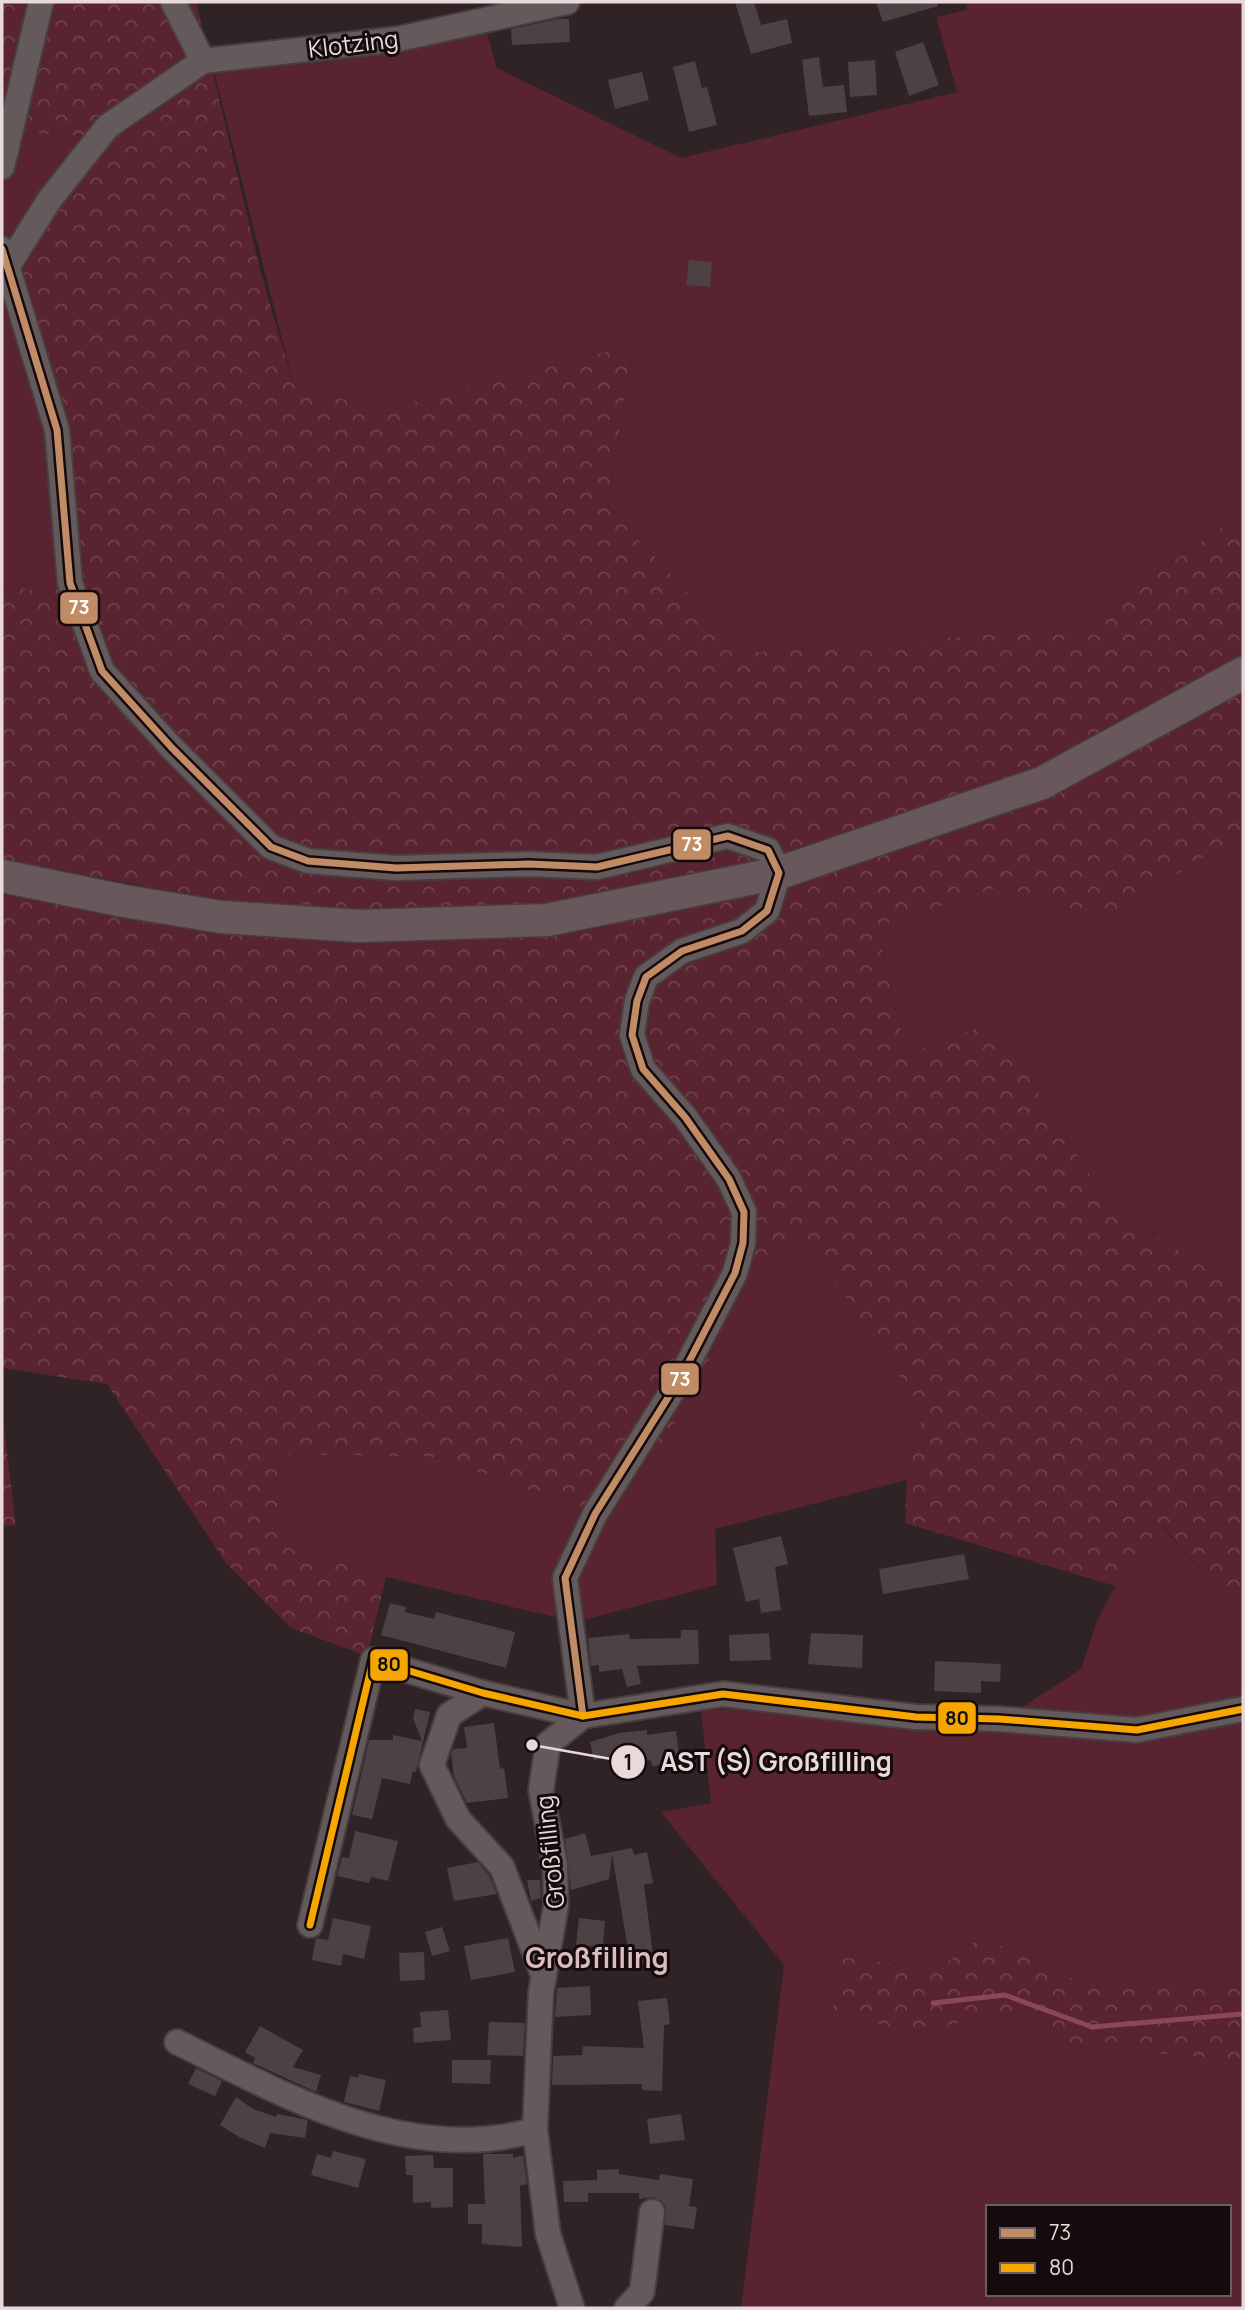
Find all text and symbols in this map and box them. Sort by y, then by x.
street label: Klotzing [306,21,400,65]
line badge: 73 [59,591,99,625]
text: 73 [68,594,90,620]
line badge: 73 [672,828,712,861]
text: 73 [681,831,703,857]
line badge: 73 [660,1362,700,1396]
text: 73 [669,1366,691,1392]
line badge: 80 [369,1648,409,1682]
text: 80 [377,1651,401,1677]
line badge: 80 [937,1701,977,1735]
text: 80 [945,1705,969,1731]
callout: AST (S) Großfilling [611,1739,906,1786]
text: AST (S) Großfilling [660,1743,892,1779]
text: 1 [623,1748,633,1776]
street label: Großfilling [527,1794,571,1910]
district label: Großfilling [525,1938,669,1976]
legend [986,2205,1231,2296]
text: 73 [1049,2218,1071,2246]
text: 80 [1049,2253,1074,2281]

